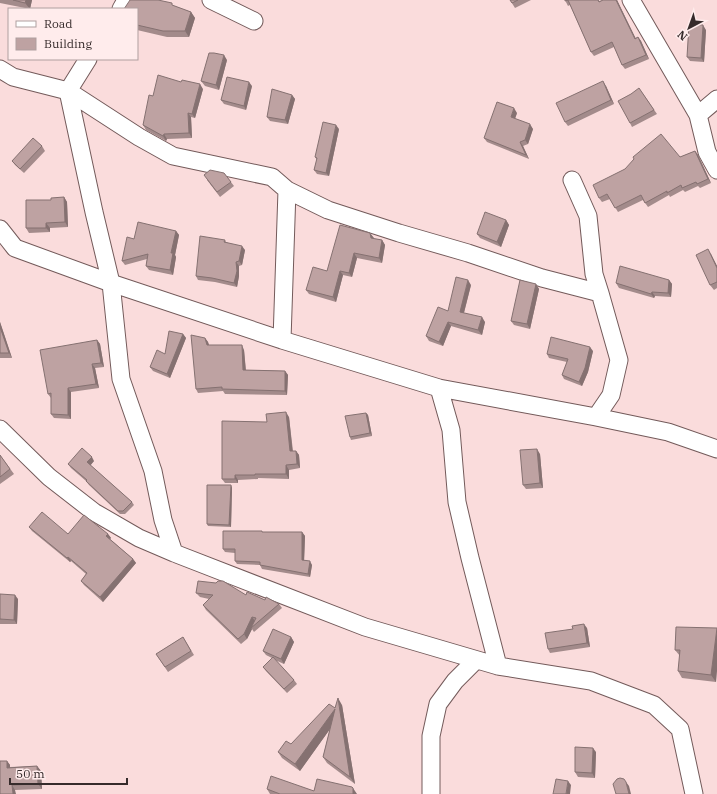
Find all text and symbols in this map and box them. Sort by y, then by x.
legend [8,8,138,60]
north arrow [669,8,709,48]
text: Road [44,16,73,31]
text: N [674,27,690,44]
text: Building [44,36,92,51]
scale bar [10,760,127,786]
text: 50 m [16,766,45,781]

